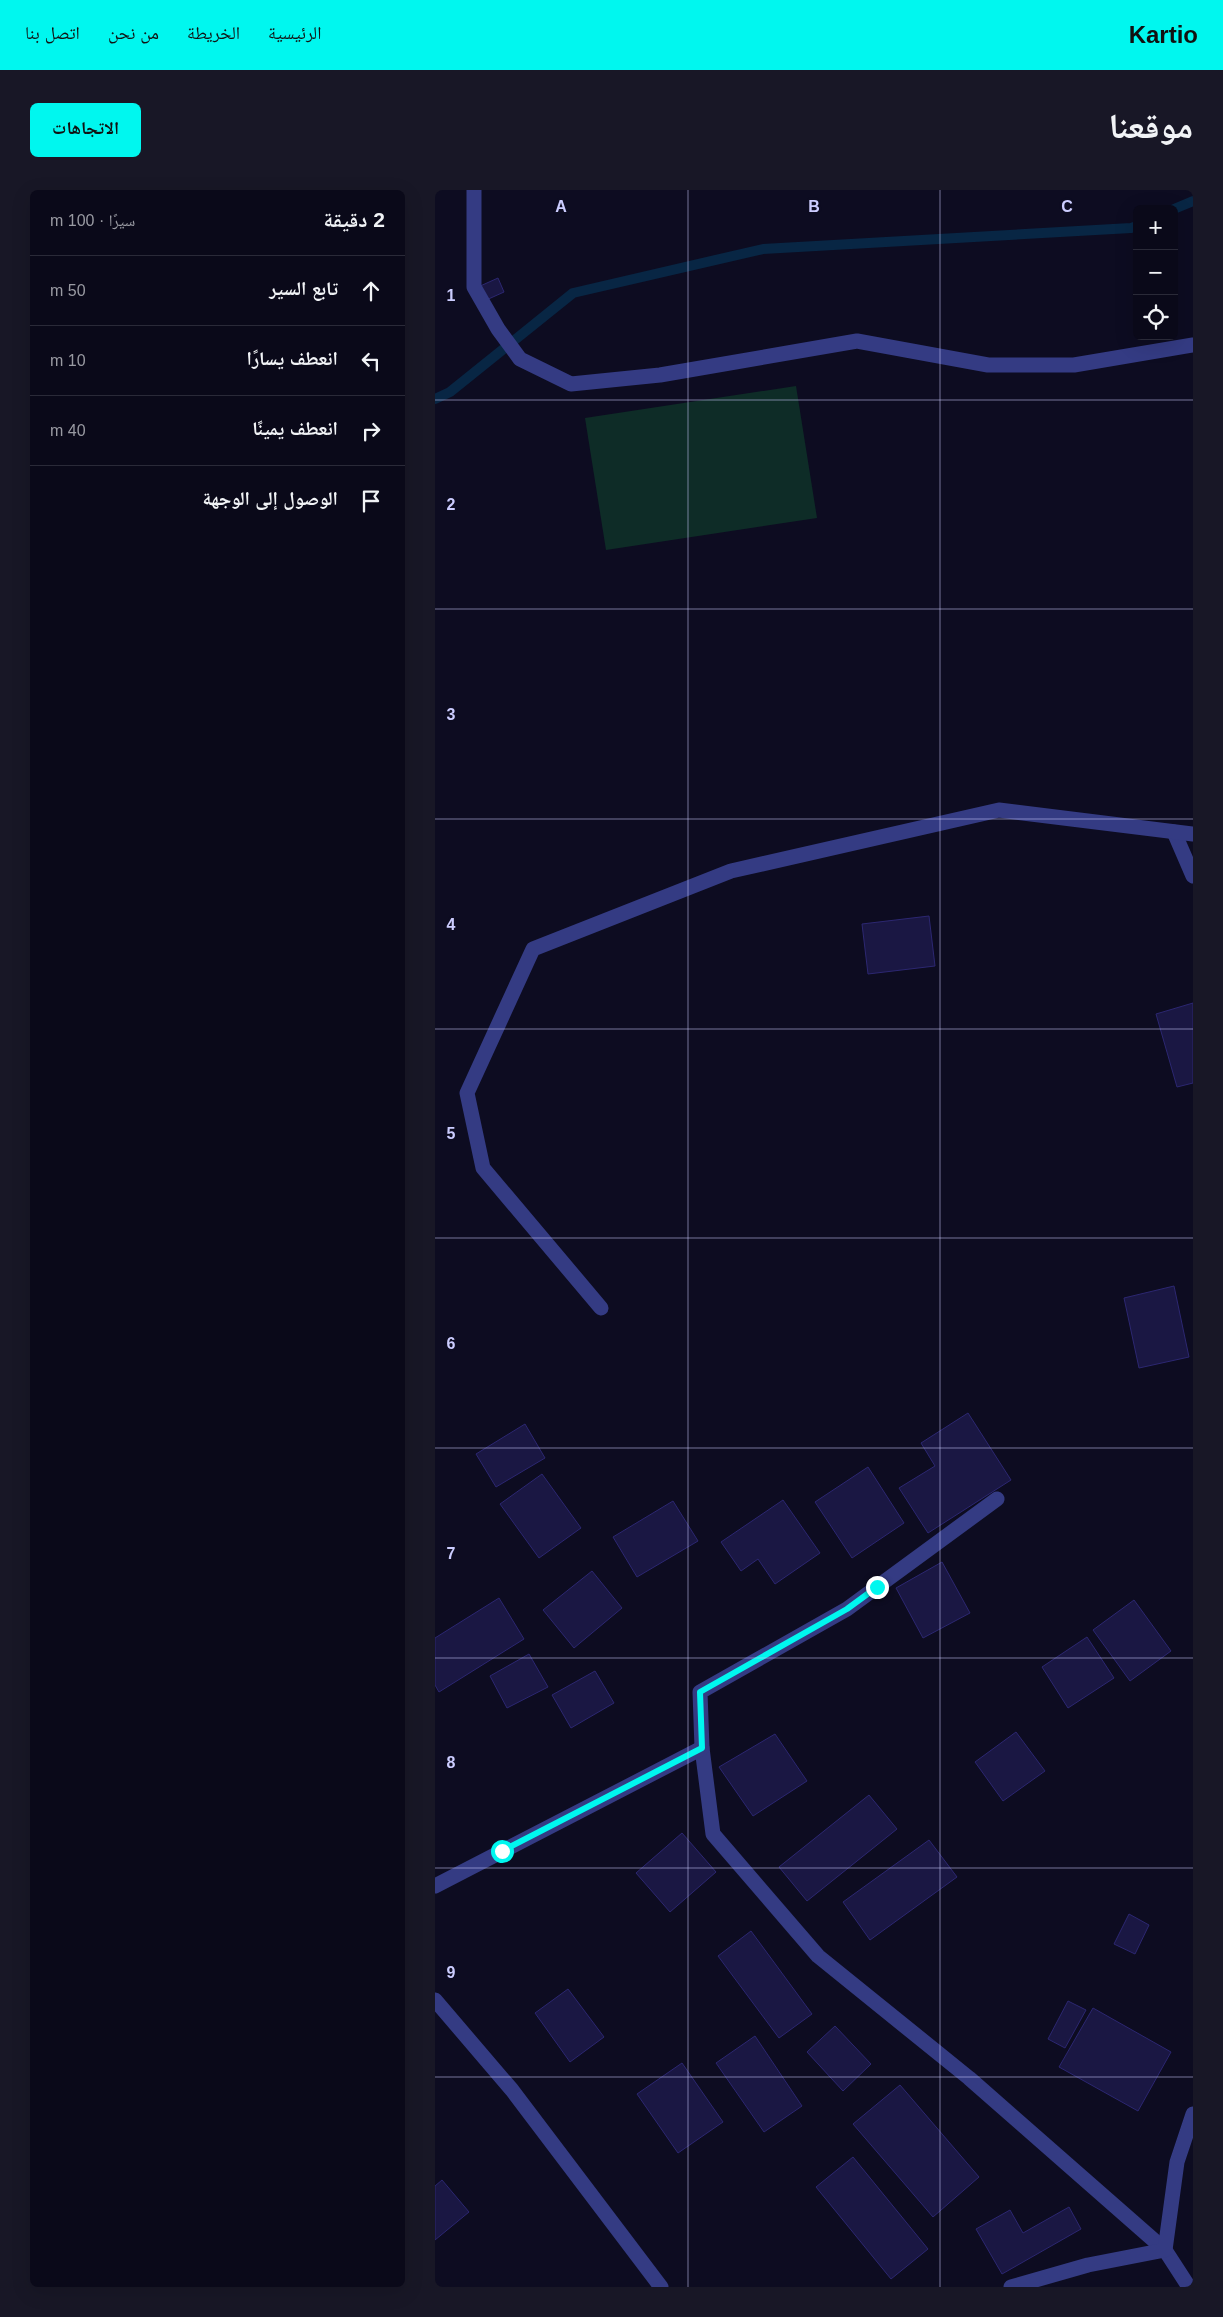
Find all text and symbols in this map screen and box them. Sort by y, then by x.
text: Kartio [1129,21,1198,48]
text: اتصل بنا [25,23,80,43]
text: من نحن [108,23,159,43]
text: الخريطة [187,23,240,43]
text: الرئيسية [268,23,321,43]
button: الاتجاهات [30,103,141,157]
text: موقعنا [1108,106,1193,145]
text: A [555,198,567,215]
text: B [808,198,820,215]
text: C [1061,198,1073,215]
map controls [1133,205,1178,340]
button: + [1133,205,1178,250]
text: 2 دقيقة [323,208,385,231]
text: سيرًا · 100 m [50,212,135,229]
button: − [1133,250,1178,295]
icon: ahead [357,277,385,305]
text: تابع السير [269,278,338,299]
text: 50 m [50,282,86,299]
text: 1 [447,287,456,304]
button: locate [1133,295,1178,340]
icon: left [357,347,385,375]
text: انعطف يسارًا [247,348,338,369]
text: 10 m [50,352,86,369]
icon: right [357,417,385,445]
text: انعطف يمينًا [252,418,338,439]
text: 40 m [50,422,86,439]
icon: arrive [357,487,385,515]
text: الوصول إلى الوجهة [202,488,338,509]
text: 2 [447,496,456,513]
text: 3 [447,706,456,723]
text: 4 [447,916,456,933]
text: 5 [447,1125,456,1142]
text: 6 [447,1335,456,1352]
text: 7 [447,1545,456,1562]
route end [866,1576,889,1599]
text: 8 [447,1754,456,1771]
route start [491,1840,514,1863]
text: 9 [447,1964,456,1981]

